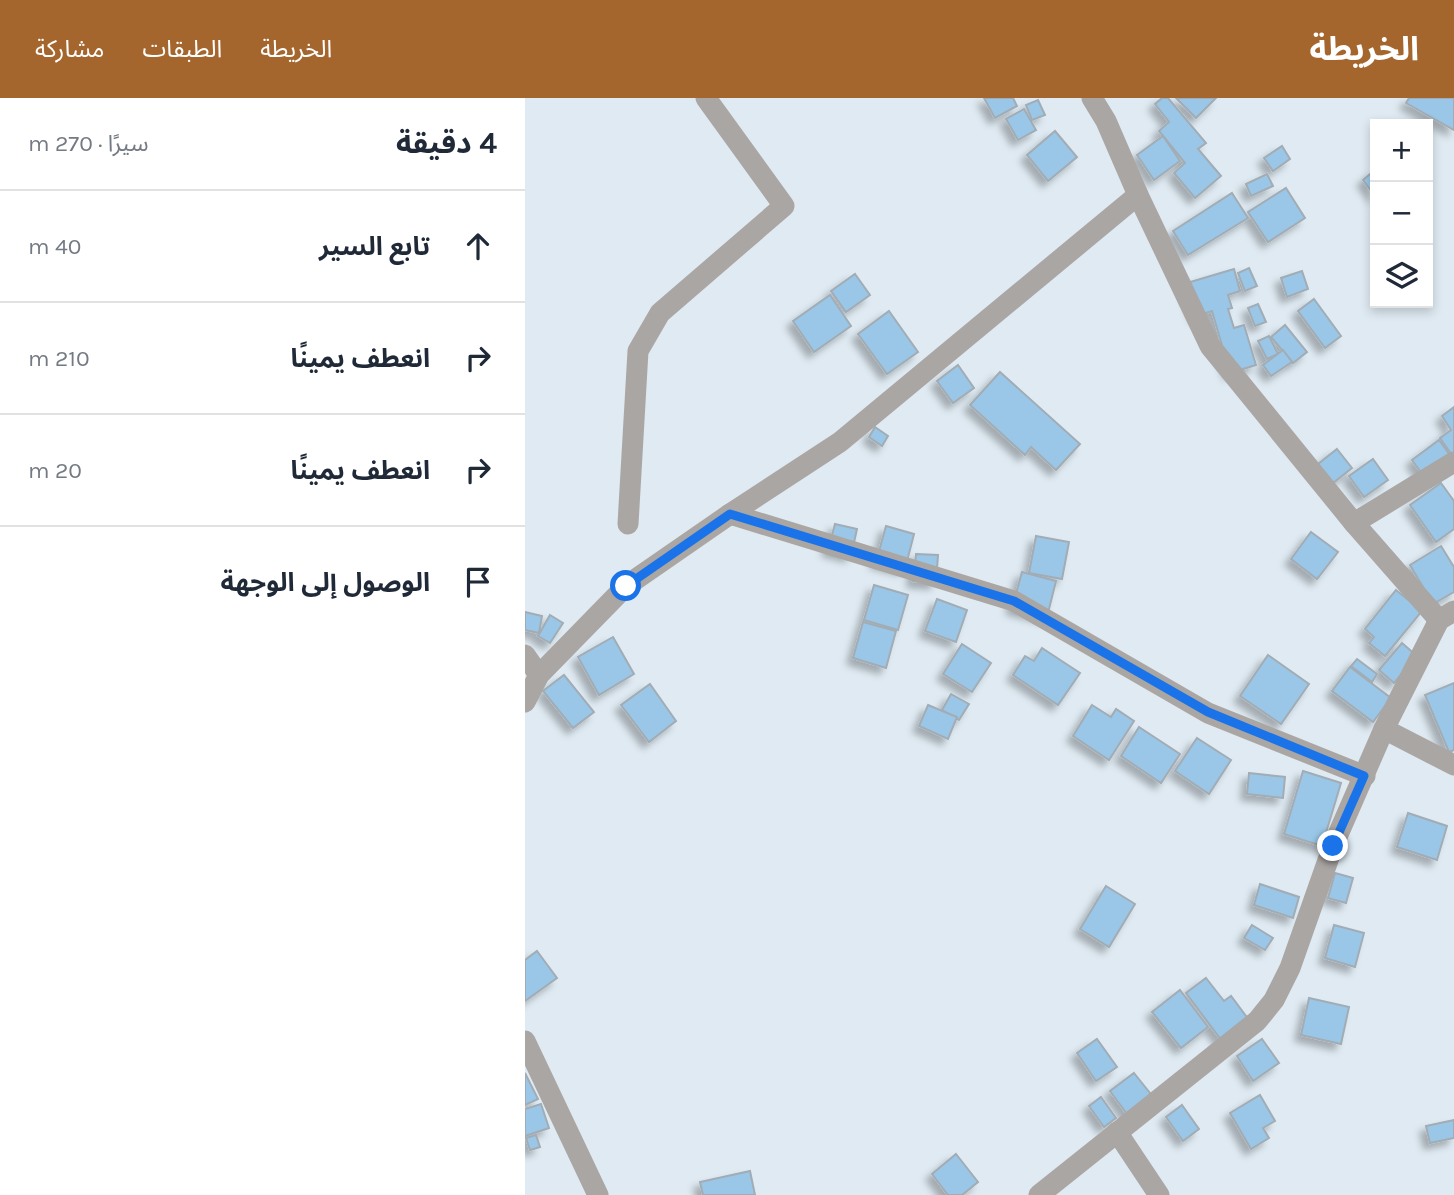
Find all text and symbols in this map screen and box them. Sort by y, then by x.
text: الخريطة [1309,30,1419,68]
text: مشاركة [35,35,104,63]
text: الطبقات [142,35,222,63]
text: الخريطة [260,35,332,63]
map controls [1370,119,1433,308]
button: + [1370,119,1433,182]
text: 4 دقيقة [396,125,497,161]
text: سيرًا · 270 m [28,130,148,157]
button: − [1370,182,1433,245]
icon: ahead [459,227,497,265]
text: تابع السير [319,231,430,262]
text: 40 m [28,233,82,260]
button: layers [1370,245,1433,308]
icon: right [459,339,497,377]
text: انعطف يمينًا [290,343,430,374]
text: 210 m [28,345,90,372]
icon: right [459,451,497,489]
text: انعطف يمينًا [290,455,430,486]
text: 20 m [28,457,82,484]
icon: arrive [459,563,497,601]
text: الوصول إلى الوجهة [221,567,430,598]
route start [610,570,641,601]
route end [1317,830,1348,861]

